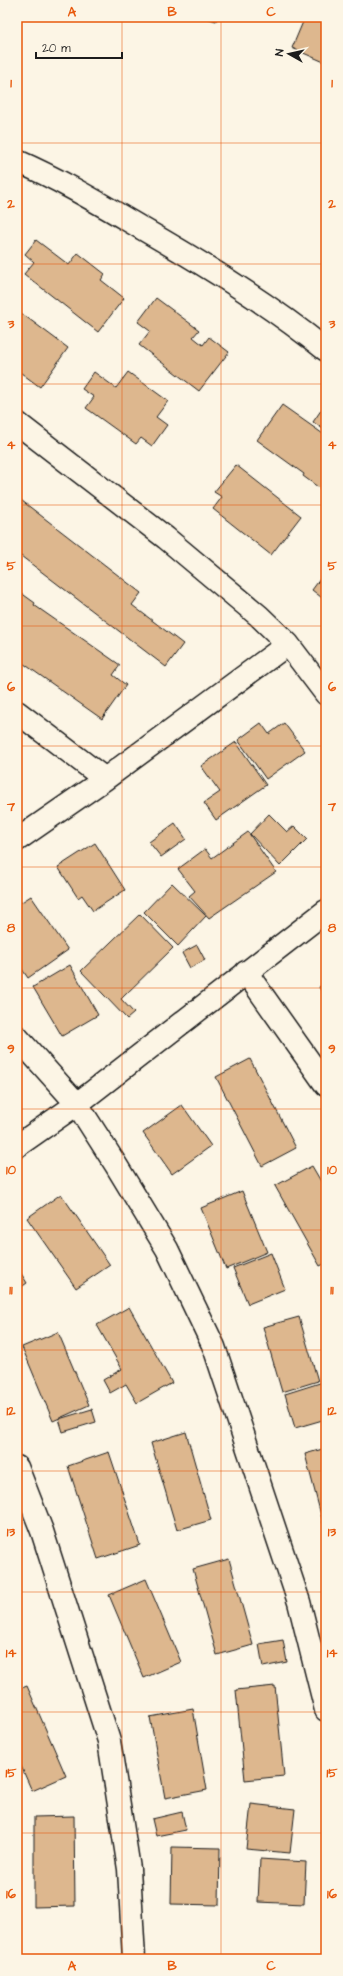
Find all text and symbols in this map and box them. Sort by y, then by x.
text: A [68,3,77,21]
text: B [167,3,177,21]
text: C [266,3,276,21]
scale bar [36,34,122,60]
north arrow [269,34,309,74]
text: 20 m [42,40,71,57]
text: N [272,48,288,57]
text: 1 [10,74,12,92]
text: 1 [331,74,333,92]
text: 2 [6,195,15,213]
text: 2 [327,195,336,213]
text: 3 [7,315,15,333]
text: 3 [328,315,336,333]
text: 4 [7,436,16,454]
text: 4 [328,436,337,454]
text: 5 [6,557,16,575]
text: 5 [327,557,337,575]
text: 6 [7,678,16,696]
text: 6 [328,678,337,696]
text: 7 [6,798,16,816]
text: 7 [327,798,337,816]
text: 8 [7,919,16,937]
text: 8 [328,919,337,937]
text: 9 [7,1040,15,1058]
text: 9 [328,1040,336,1058]
text: 10 [6,1161,17,1179]
text: 10 [327,1161,338,1179]
text: 11 [9,1281,13,1299]
text: 11 [330,1281,334,1299]
text: 12 [6,1402,16,1420]
text: 12 [327,1402,337,1420]
text: 13 [7,1523,16,1541]
text: 13 [328,1523,337,1541]
text: 14 [6,1644,16,1662]
text: 14 [327,1644,337,1662]
text: 15 [6,1764,17,1782]
text: 15 [327,1764,338,1782]
text: 16 [6,1885,17,1903]
text: 16 [327,1885,338,1903]
text: A [68,1957,77,1975]
text: B [167,1957,177,1975]
text: C [266,1957,276,1975]

